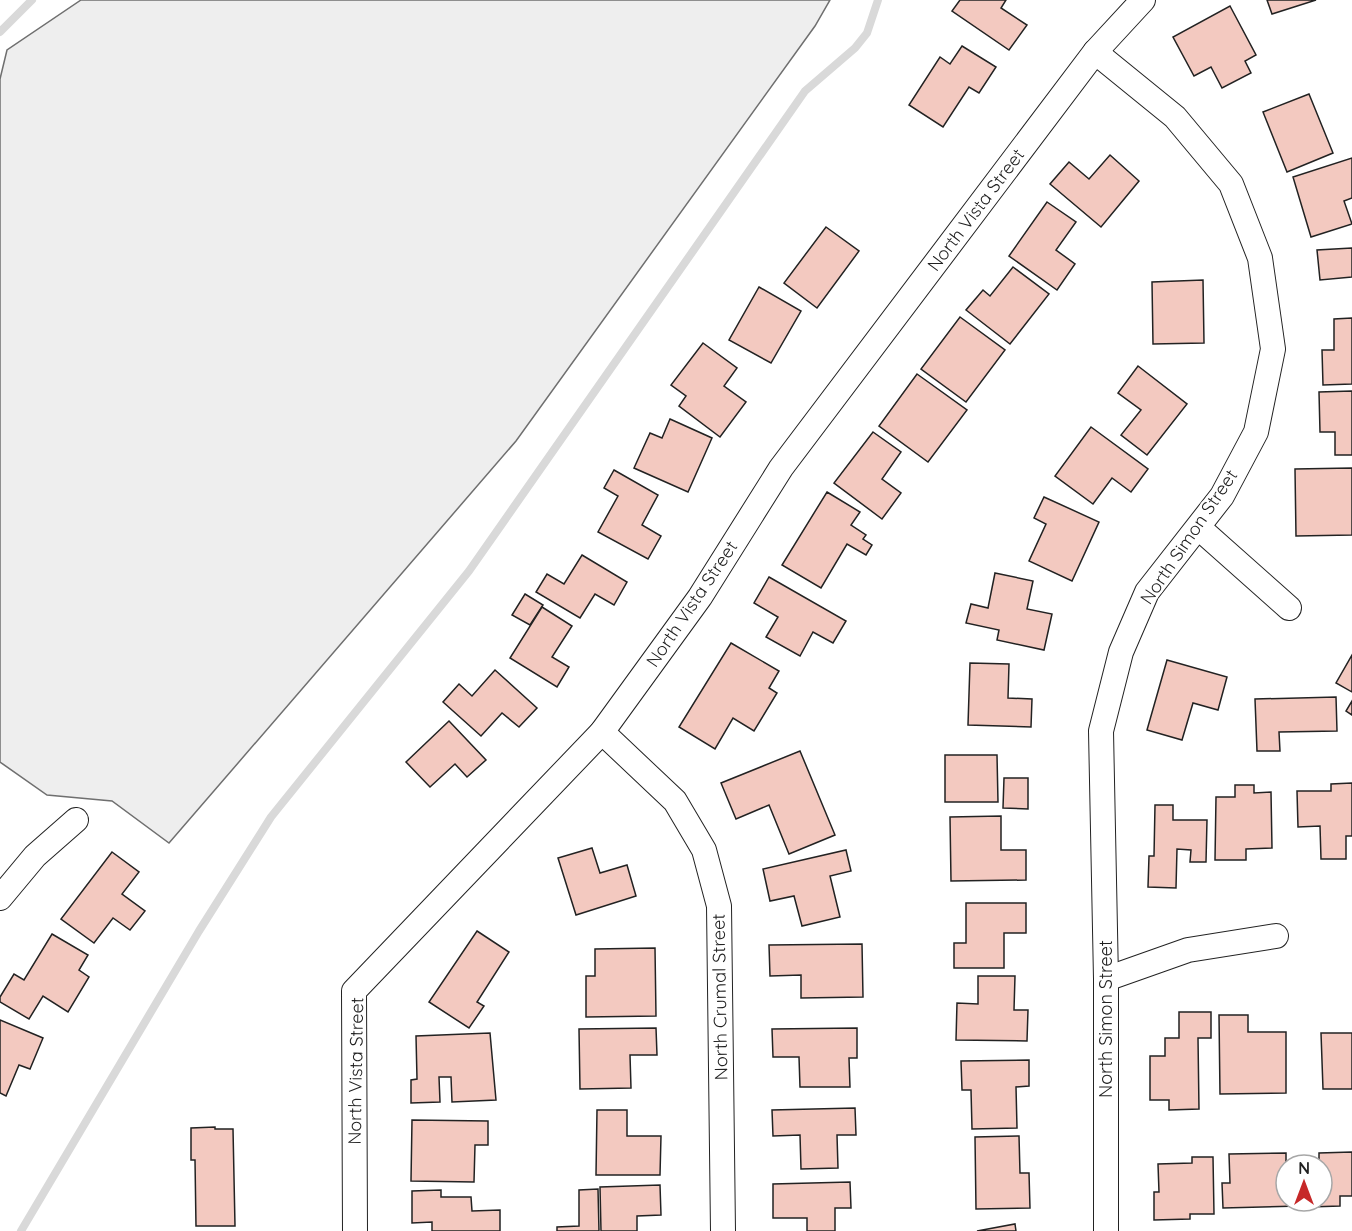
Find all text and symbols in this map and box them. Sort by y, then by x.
street label: North Vista Street [922,144,1029,276]
street label: North Simon Street [1135,465,1242,609]
street label: North Vista Street [641,536,742,671]
street label: North Crumal Street [707,913,732,1081]
street label: North Simon Street [1094,940,1117,1098]
street label: North Vista Street [343,997,368,1145]
north arrow [1274,1153,1334,1213]
text: N [1298,1158,1310,1178]

